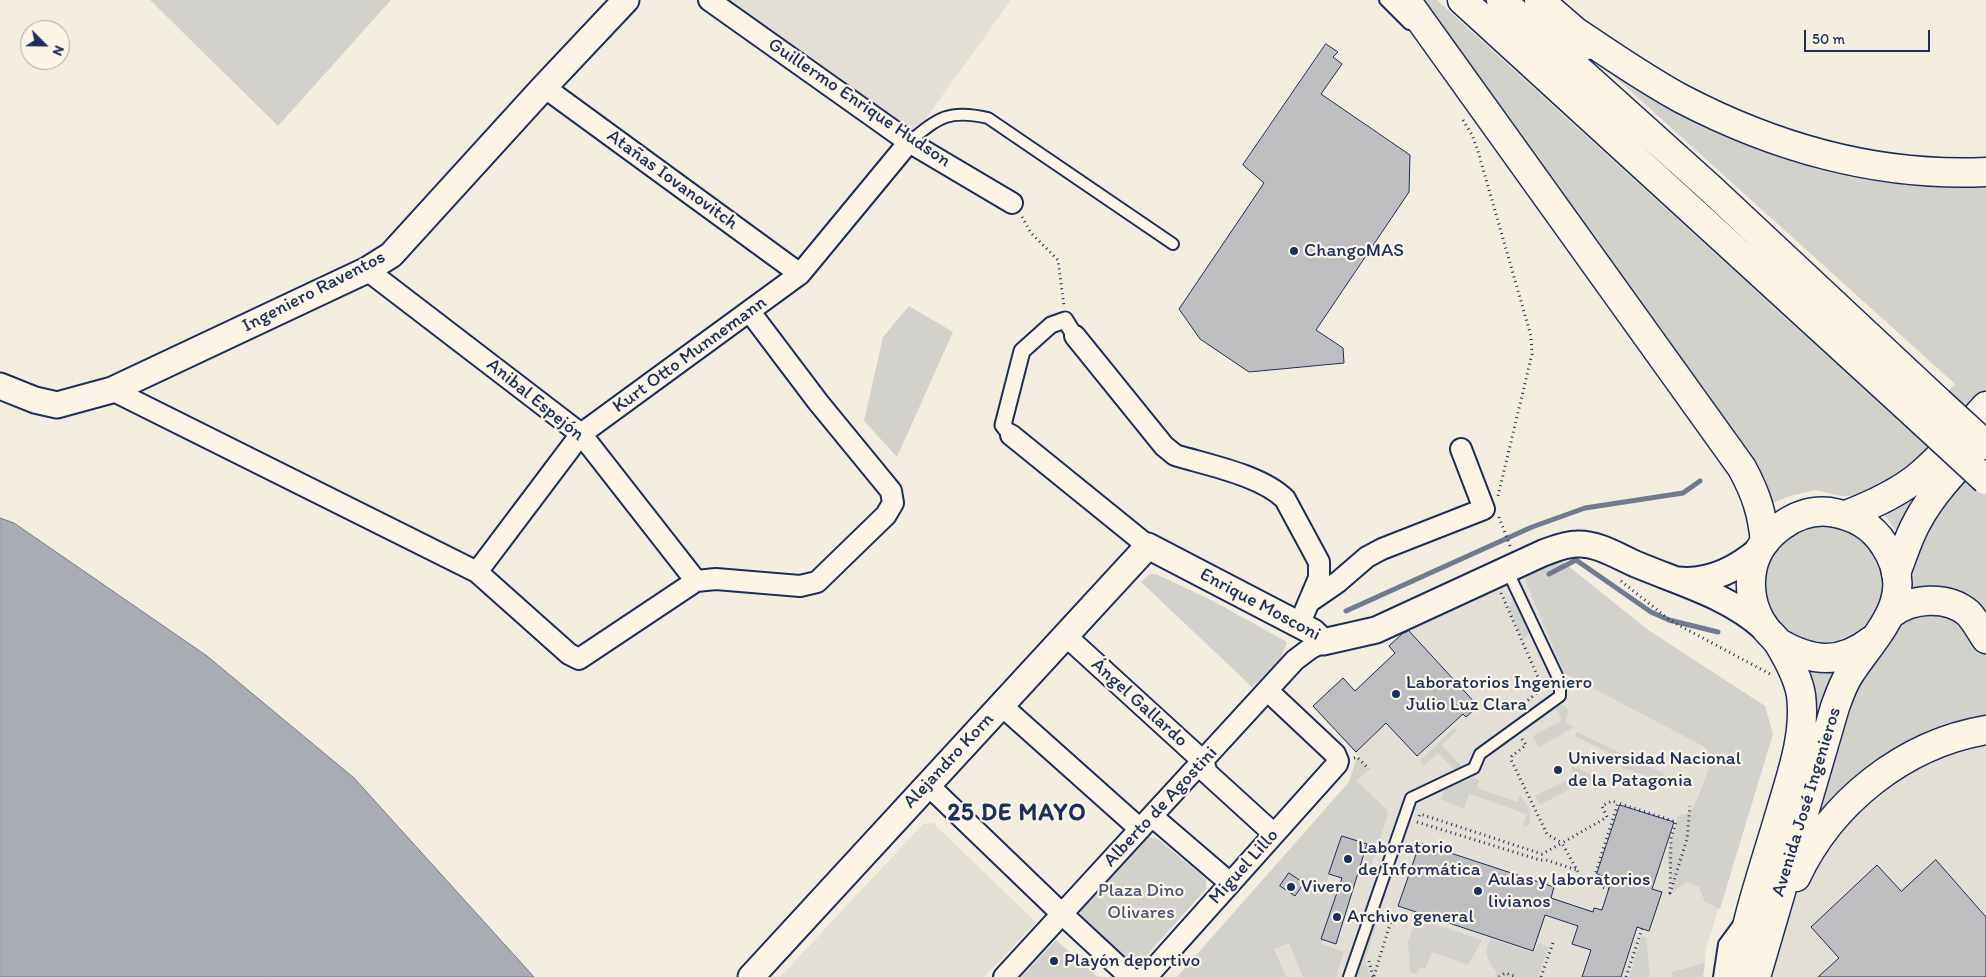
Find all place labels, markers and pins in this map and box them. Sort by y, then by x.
place label: ChangoMAS [1304,240,1404,262]
marker: ChangoMAS [1288,245,1300,257]
place label: Laboratorios Ingeniero Julio Luz Clara [1406,672,1592,716]
marker: Laboratorios Ingeniero Julio Luz Clara [1390,688,1402,700]
place label: Universidad Nacional de la Patagonia [1568,748,1741,792]
marker: Universidad Nacional de la Patagonia [1552,764,1564,776]
place label: Laboratorio de Informática [1358,837,1481,881]
marker: Laboratorio de Informática [1342,853,1354,865]
place label: Aulas y laboratorios livianos [1488,869,1650,913]
place label: Vivero [1301,876,1352,898]
marker: Vivero [1285,881,1297,893]
marker: Aulas y laboratorios livianos [1472,885,1484,897]
place label: Archivo general [1347,906,1474,928]
marker: Archivo general [1331,911,1343,923]
place label: Playón deportivo [1064,950,1200,972]
marker: Playón deportivo [1048,955,1060,967]

